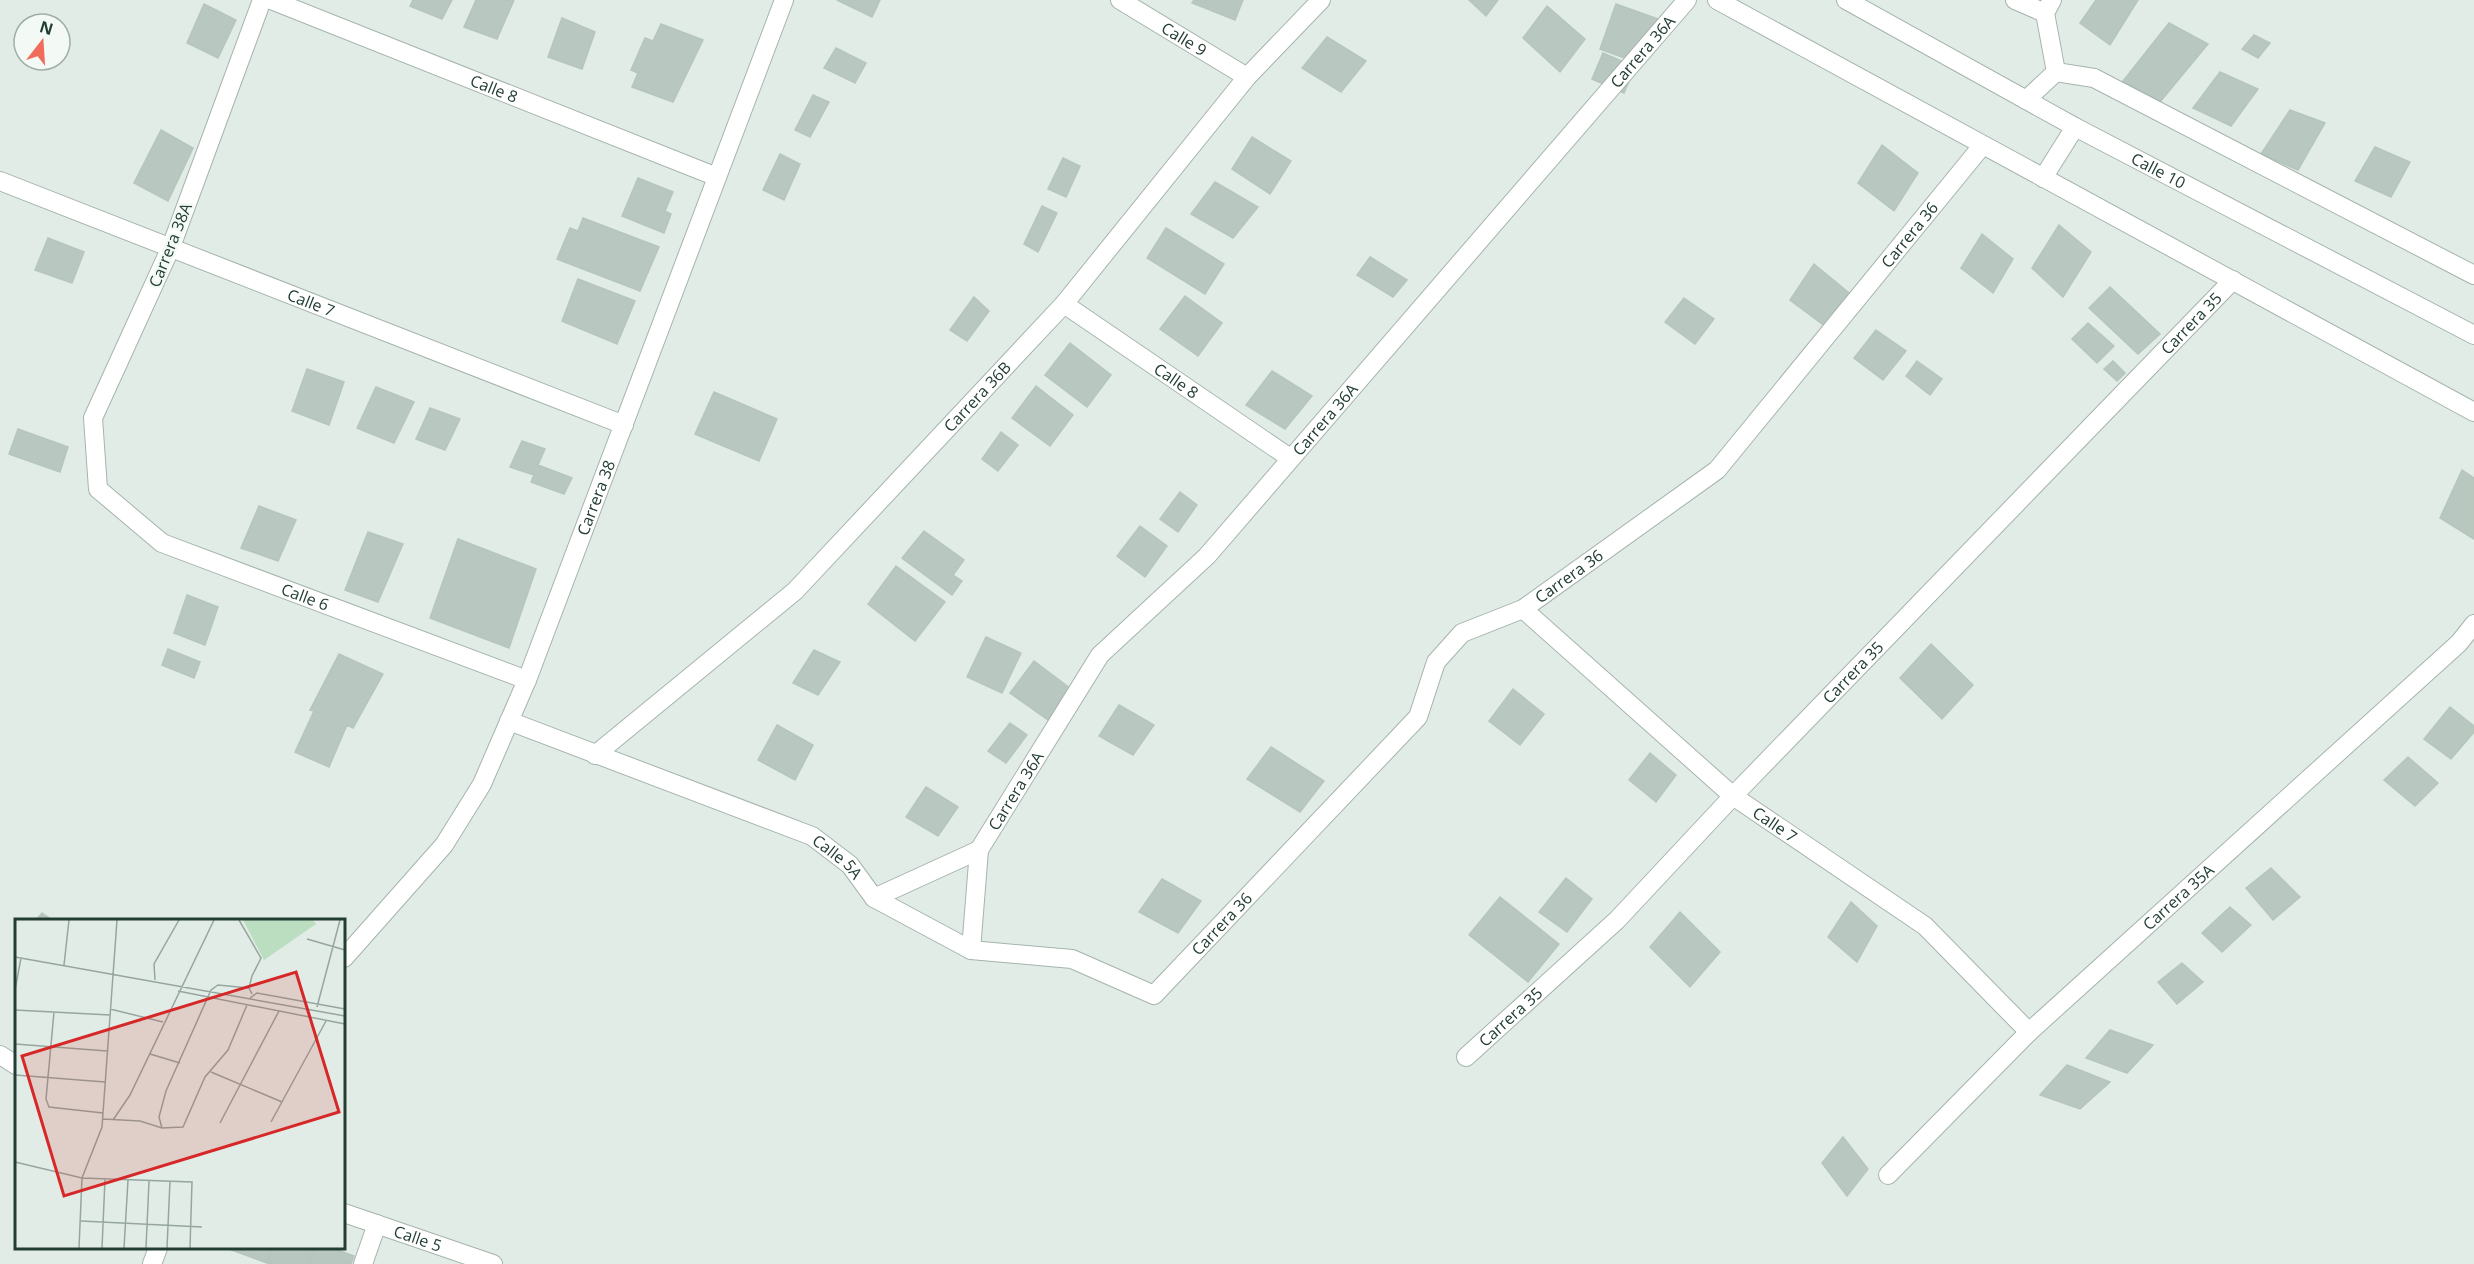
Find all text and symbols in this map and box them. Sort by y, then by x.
street label: Carrera 36A [1605,10,1680,92]
north arrow [12,12,72,72]
text: N [37,15,56,40]
street label: Calle 9 [1157,17,1211,61]
street label: Calle 8 [467,69,521,108]
street label: Calle 10 [2127,147,2190,194]
street label: Carrera 36 [1876,197,1943,272]
street label: Carrera 38A [143,199,197,290]
street label: Calle 7 [284,283,338,322]
street label: Carrera 35 [2156,287,2226,359]
street label: Carrera 36B [939,357,1016,437]
street label: Calle 8 [1150,358,1203,404]
street label: Carrera 36A [1287,378,1363,460]
street label: Carrera 38 [572,457,620,538]
street label: Carrera 36 [1530,544,1607,608]
street label: Calle 6 [278,578,332,616]
street label: Carrera 35 [1818,636,1888,708]
street label: Carrera 36A [983,746,1049,834]
street label: Calle 7 [1748,802,1802,847]
street label: Calle 5A [808,829,868,884]
street label: Carrera 35A [2138,858,2219,935]
street label: Carrera 36 [1187,888,1257,960]
inset map [15,919,345,1249]
street label: Carrera 35 [1474,982,1547,1051]
street label: Calle 5 [391,1220,445,1257]

